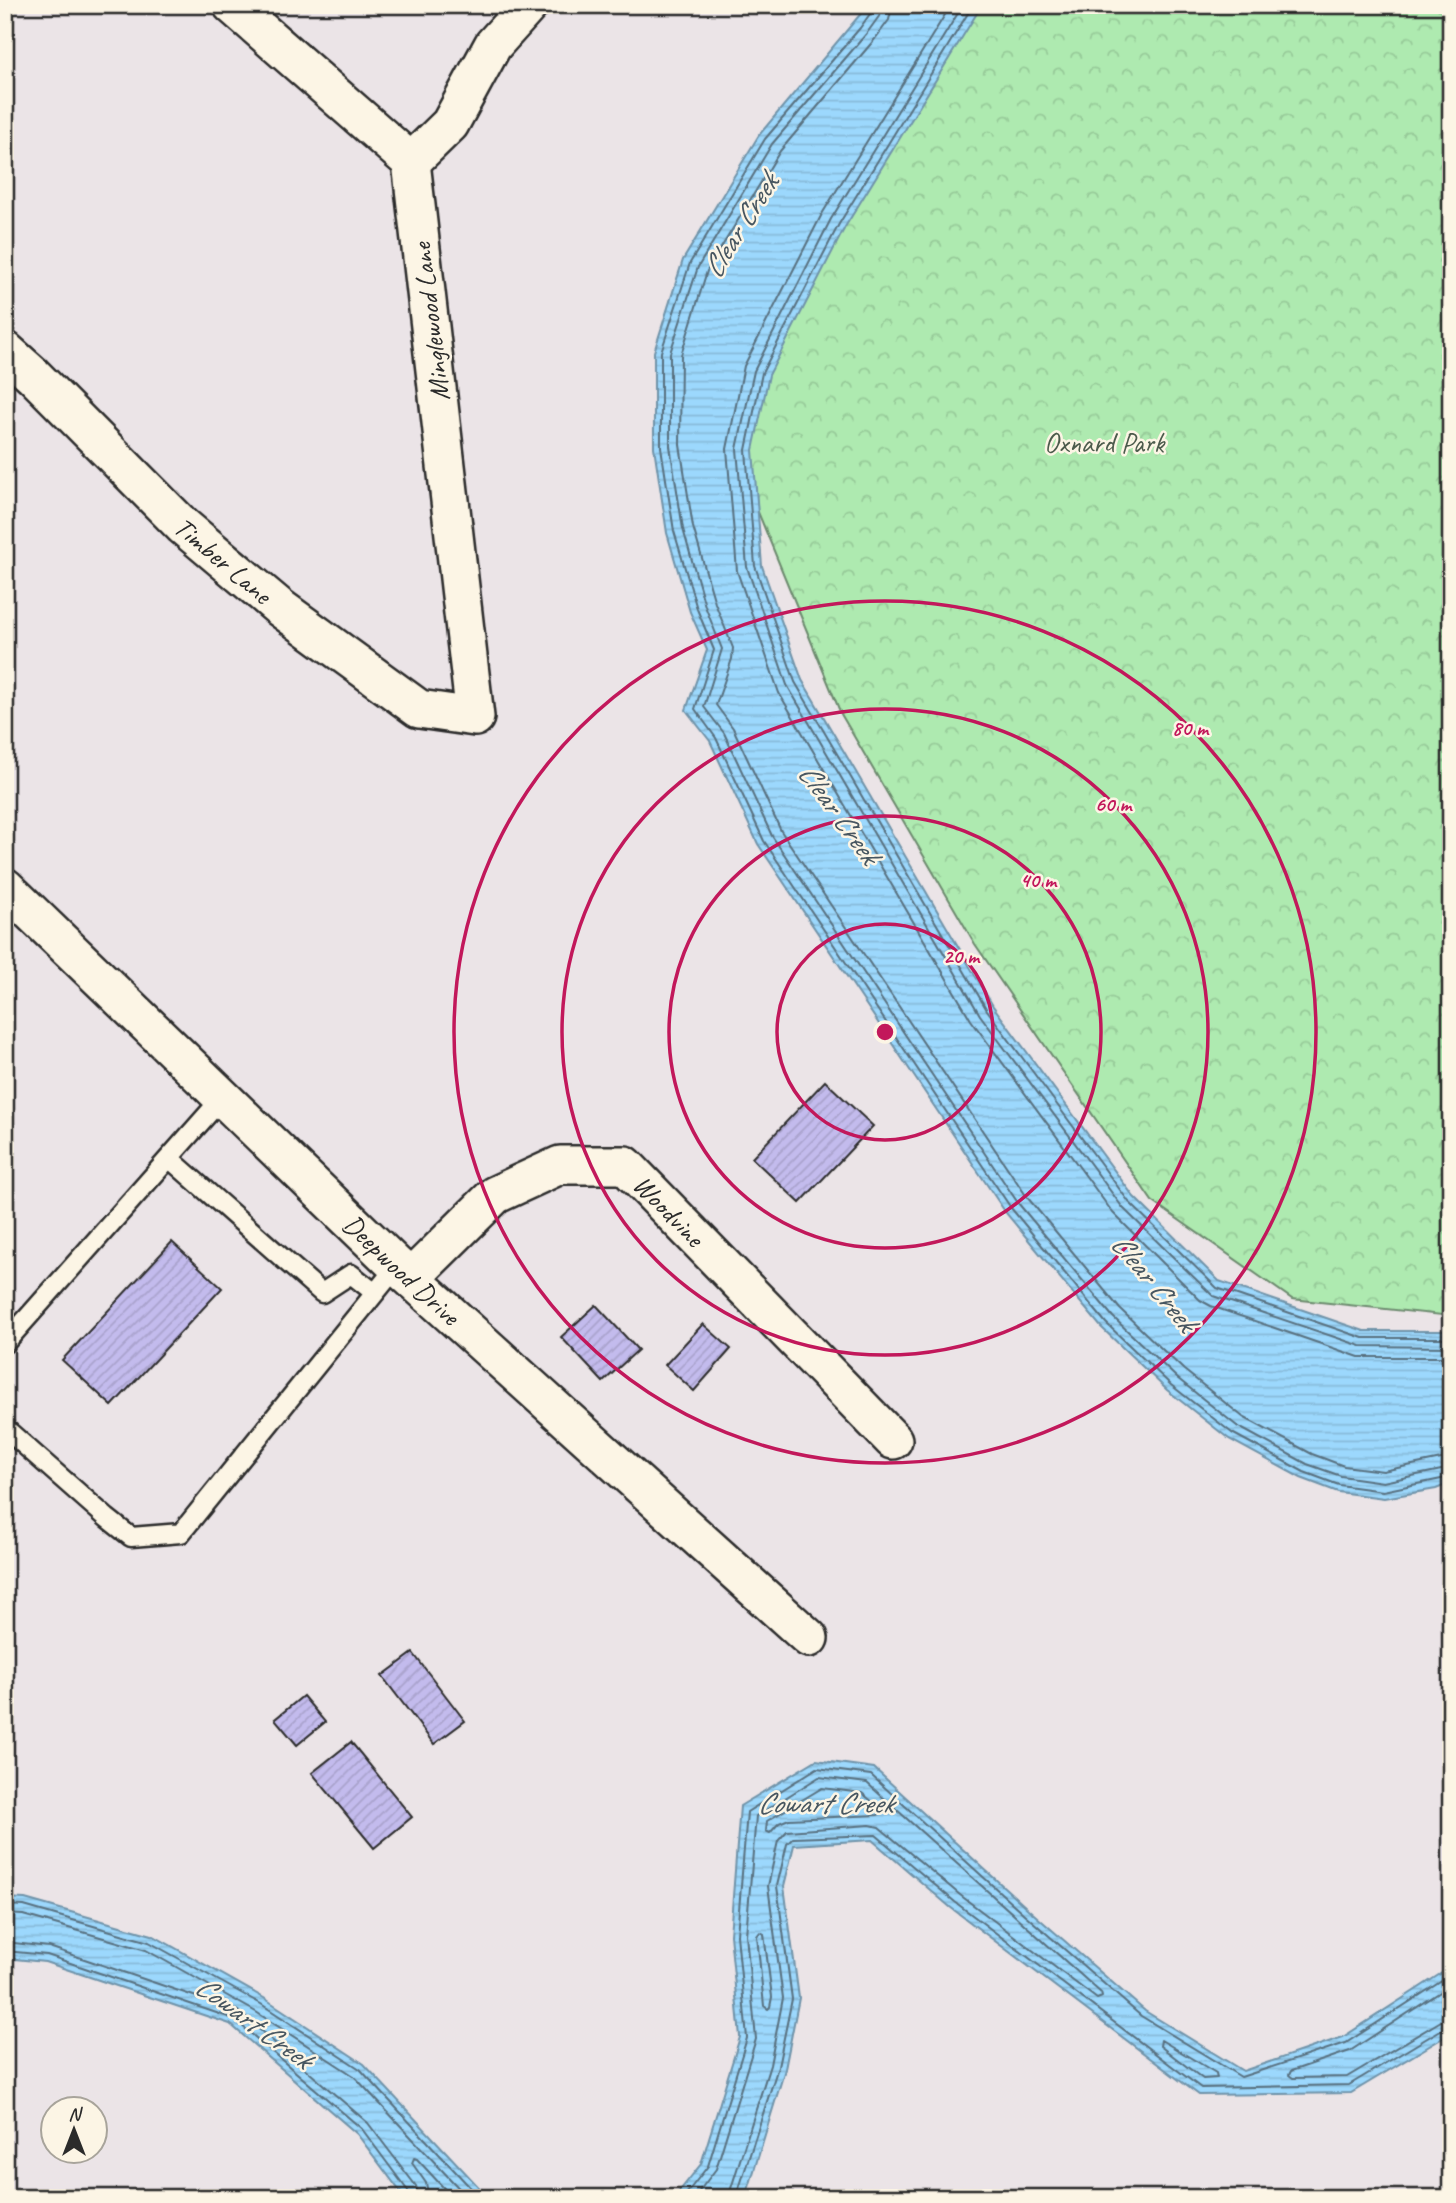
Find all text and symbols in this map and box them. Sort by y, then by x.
water label: Clear Creek [693,163,789,285]
street label: Minglewood Lane [403,239,458,403]
park label: Oxnard Park [1044,425,1166,460]
street label: Timber Lane [167,509,280,613]
text: 80 m [1172,715,1210,741]
water label: Clear Creek [790,755,891,875]
text: 60 m [1095,791,1133,817]
text: 40 m [1020,867,1058,893]
text: 20 m [943,943,981,969]
centre of rings [873,1020,897,1044]
street label: Woodvine [626,1167,713,1255]
street label: Deepwood Drive [336,1206,469,1334]
water label: Clear Creek [1103,1225,1208,1343]
water label: Cowart Creek [757,1784,898,1822]
water label: Cowart Creek [188,1967,324,2080]
north arrow [38,2094,108,2164]
text: N [68,2102,83,2126]

